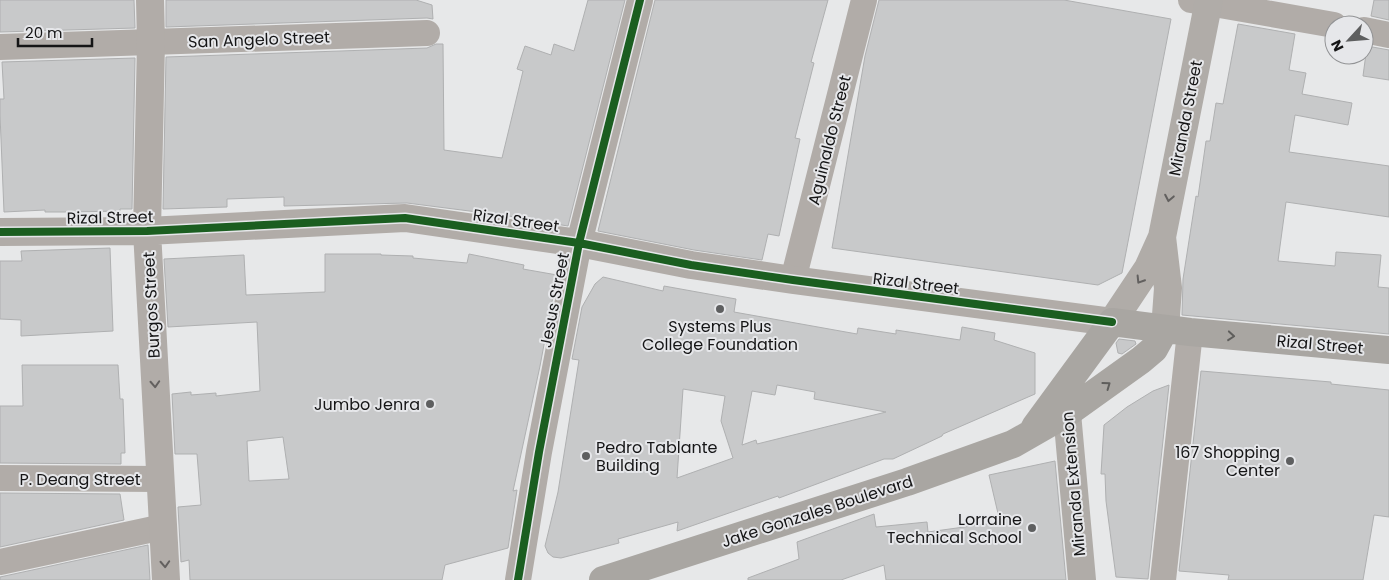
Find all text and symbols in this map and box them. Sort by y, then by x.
scale bar [18,15,91,47]
north arrow [1324,15,1374,65]
text: 20 m [25,22,63,43]
street label: San Angelo Street [188,26,330,53]
text: N [1326,37,1349,55]
street label: Miranda Street [1163,58,1208,178]
street label: Aguinaldo Street [802,73,857,207]
one-way arrow [1165,193,1175,202]
street label: Rizal Street [471,203,561,238]
street label: Rizal Street [66,205,154,230]
street label: Jesus Street [534,250,575,350]
street label: Burgos Street [137,251,166,359]
street label: Rizal Street [871,267,961,300]
one-way arrow [1137,275,1147,284]
marker: Systems Plus College Foundation [714,303,726,315]
place label: Systems Plus College Foundation [642,315,798,356]
street label: Rizal Street [1276,329,1364,360]
one-way arrow [1228,330,1236,341]
one-way arrow [150,381,160,389]
one-way arrow [1101,382,1110,391]
place label: Jumbo Jenra [314,393,420,416]
marker: Jumbo Jenra [424,398,436,410]
street label: Miranda Extension [1056,411,1091,557]
place label: Pedro Tablante Building [596,436,718,477]
place label: 167 Shopping Center [1175,441,1280,482]
marker: Pedro Tablante Building [580,450,592,462]
marker: 167 Shopping Center [1284,455,1296,467]
street label: P. Deang Street [19,468,141,491]
street label: Jake Gonzales Boulevard [719,470,916,553]
place label: Lorraine Technical School [887,508,1022,549]
marker: Lorraine Technical School [1026,522,1038,534]
one-way arrow [159,560,170,568]

